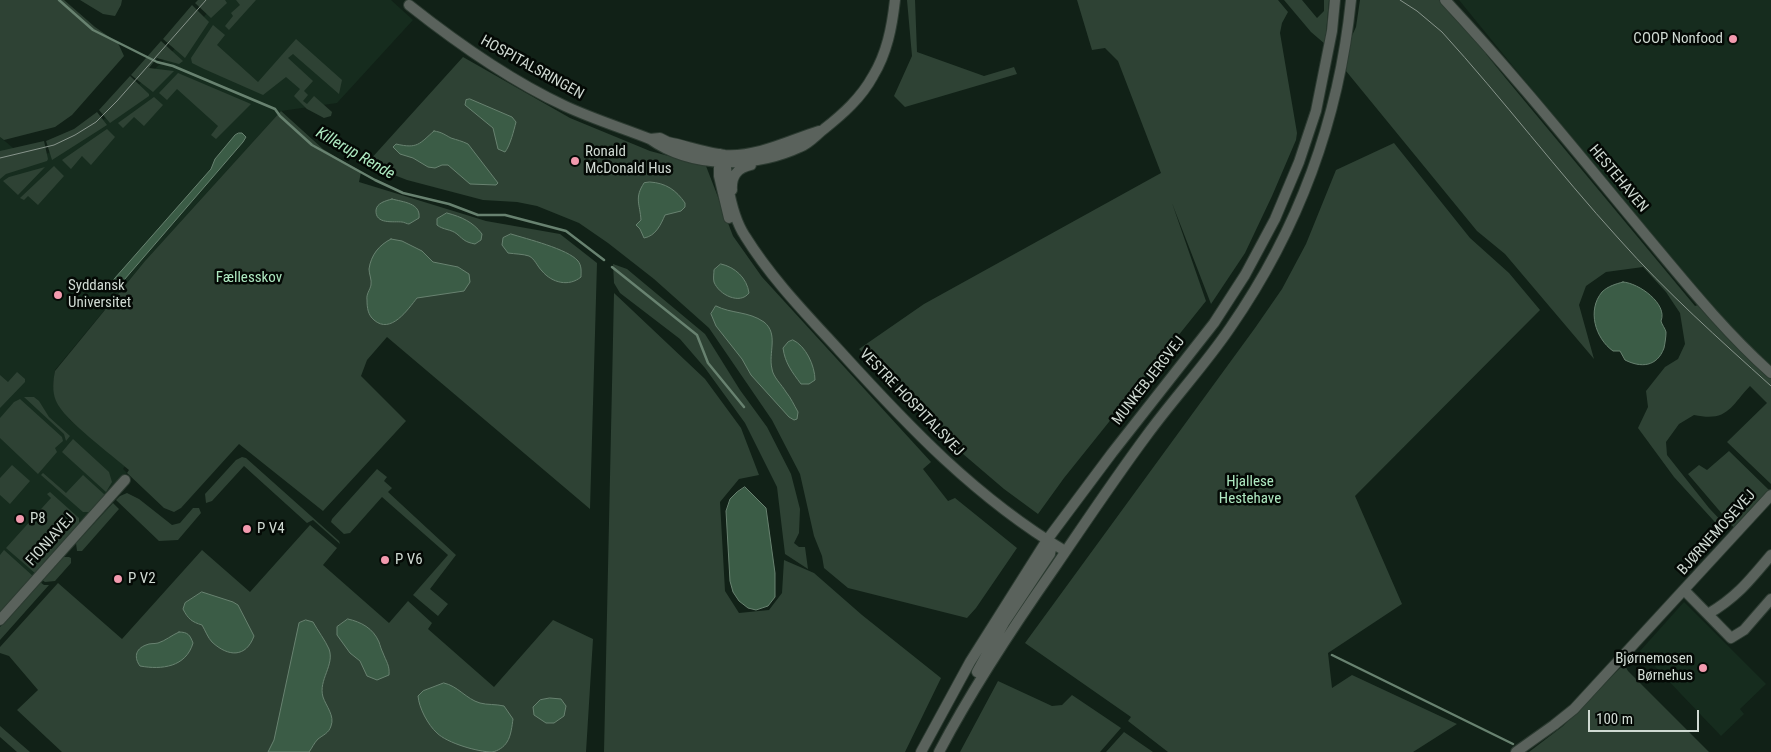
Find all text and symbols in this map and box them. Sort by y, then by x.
place label: COOP Nonfood [1633,30,1723,48]
street label: HOSPITALSRINGEN [477,32,587,104]
marker: COOP Nonfood [1727,33,1739,45]
water label: Killerup Rende [312,124,398,184]
street label: HESTEHAVEN [1585,142,1651,216]
place label: Ronald McDonald Hus [585,143,672,178]
marker: Ronald McDonald Hus [569,155,581,167]
park label: Fællesskov [216,269,282,287]
place label: Syddansk Universitet [68,277,131,312]
marker: Syddansk Universitet [52,289,64,301]
street label: MUNKEBJERGVEJ [1109,333,1189,429]
street label: VESTRE HOSPITALSVEJ [855,346,967,460]
park label: Hjallese Hestehave [1219,473,1281,508]
street label: BJØRNEMOSEVEJ [1674,487,1760,579]
street label: FIONIAVEJ [23,510,79,570]
place label: P8 [30,510,46,528]
marker: P8 [14,513,26,525]
place label: P V4 [257,520,285,538]
marker: P V4 [241,523,253,535]
place label: P V6 [395,551,423,569]
marker: P V6 [379,554,391,566]
place label: P V2 [128,570,156,588]
marker: P V2 [112,573,124,585]
place label: Bjørnemosen Børnehus [1615,650,1693,685]
marker: Bjørnemosen Børnehus [1697,662,1709,674]
scale bar [1591,700,1702,732]
text: 100 m [1596,710,1633,728]

